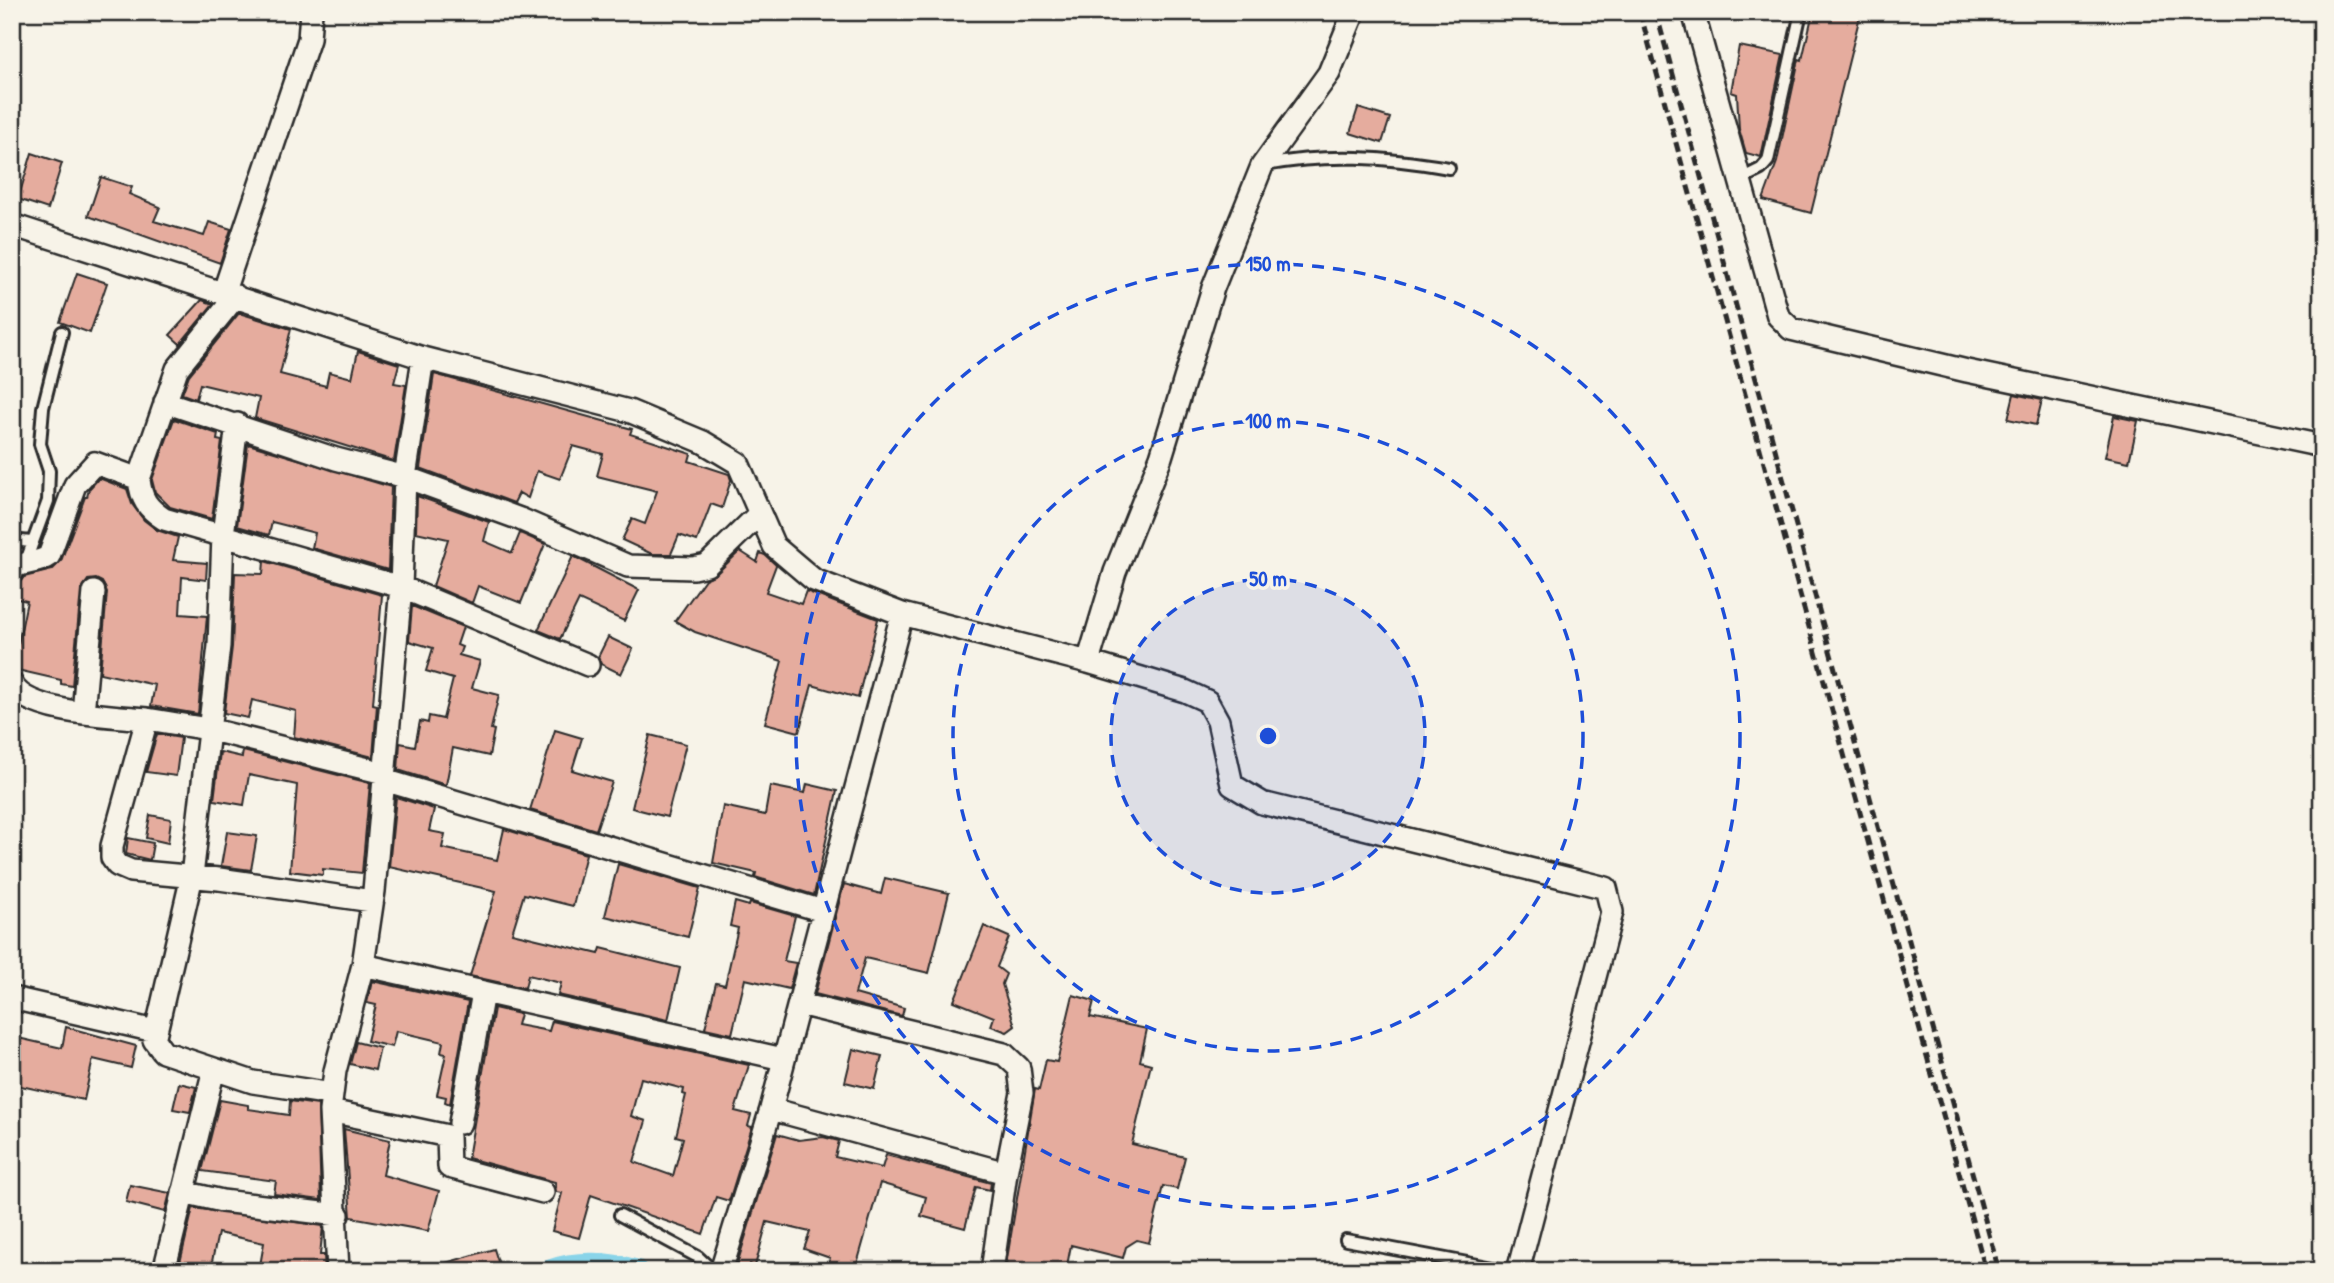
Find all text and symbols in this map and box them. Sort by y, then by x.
text: 150 m [1245,249,1291,278]
text: 100 m [1245,406,1291,435]
text: 50 m [1249,564,1287,593]
centre of rings [1256,724,1280,748]

